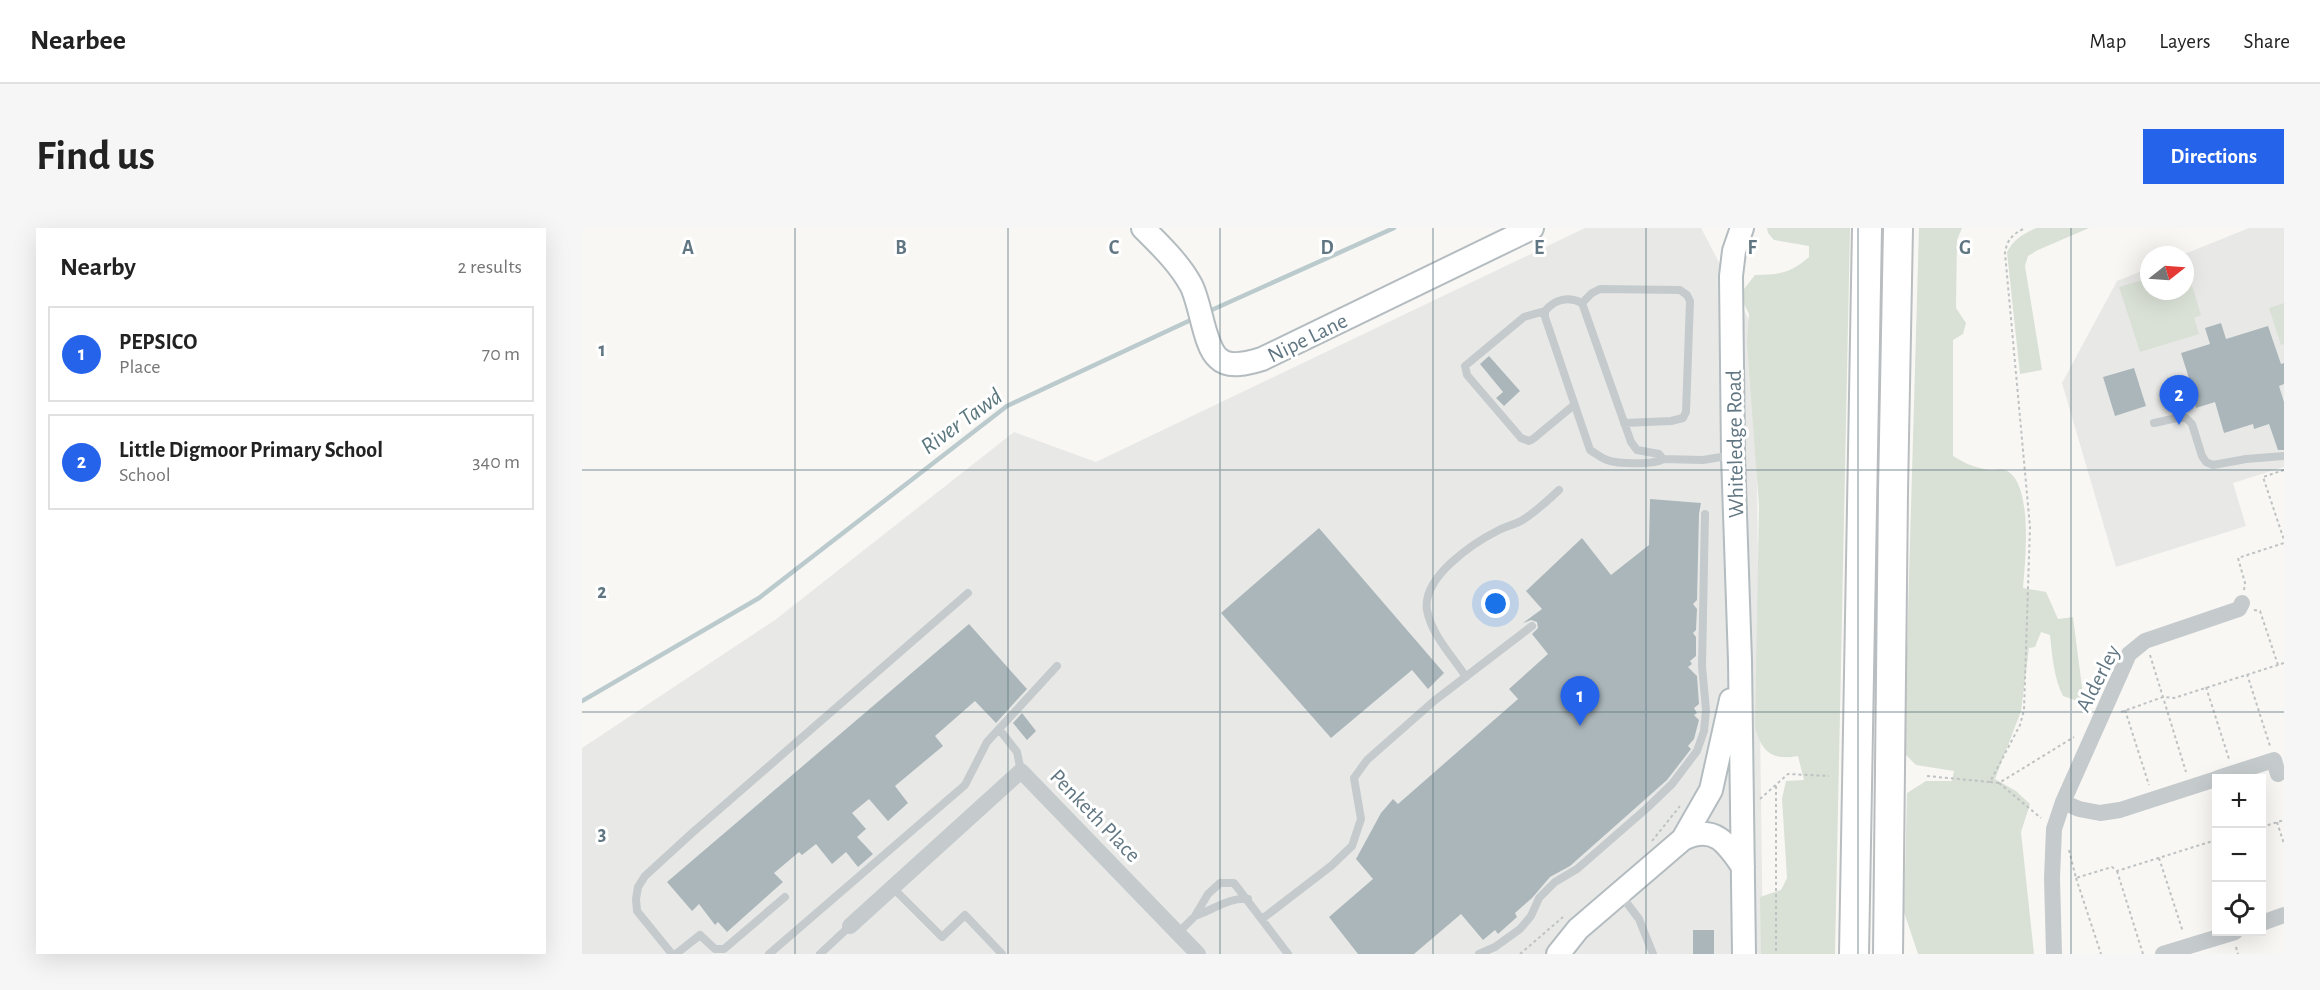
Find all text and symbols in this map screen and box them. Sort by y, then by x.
text: Nearbee [30,27,126,55]
text: Map [2090,31,2126,52]
text: Layers [2159,31,2210,52]
text: Share [2243,31,2290,52]
button: Directions [2143,129,2284,184]
text: Find us [36,135,155,177]
text: A [682,238,694,258]
text: B [895,238,907,258]
text: C [1109,238,1120,258]
text: D [1320,238,1334,258]
text: E [1534,238,1544,258]
text: F [1747,238,1757,258]
text: G [1959,238,1971,258]
north arrow [2140,246,2194,300]
text: Nearby [60,254,136,280]
text: 2 results [458,257,522,277]
street label: Nipe Lane [1264,309,1351,367]
text: PEPSICO [119,331,197,353]
text: 1 [598,340,606,360]
text: 1 [78,344,85,364]
text: 70 m [482,344,520,364]
text: Place [119,357,160,377]
street label: Whiteledge Road [1723,370,1747,518]
pin: 2 [2160,376,2198,425]
water label: River Tawd [916,384,1007,459]
text: Little Digmoor Primary School [119,439,383,461]
text: 2 [77,452,86,472]
text: 340 m [472,452,520,472]
text: School [119,465,171,485]
text: 2 [597,582,607,602]
your location [1481,589,1510,618]
street label: Alderley [2072,641,2124,715]
pin: 1 [1560,676,1600,726]
street label: Penketh Place [1046,765,1145,866]
map controls [2212,774,2266,936]
button: + [2212,774,2266,828]
text: 3 [598,824,606,844]
button: − [2212,828,2266,882]
button: locate [2212,882,2266,936]

